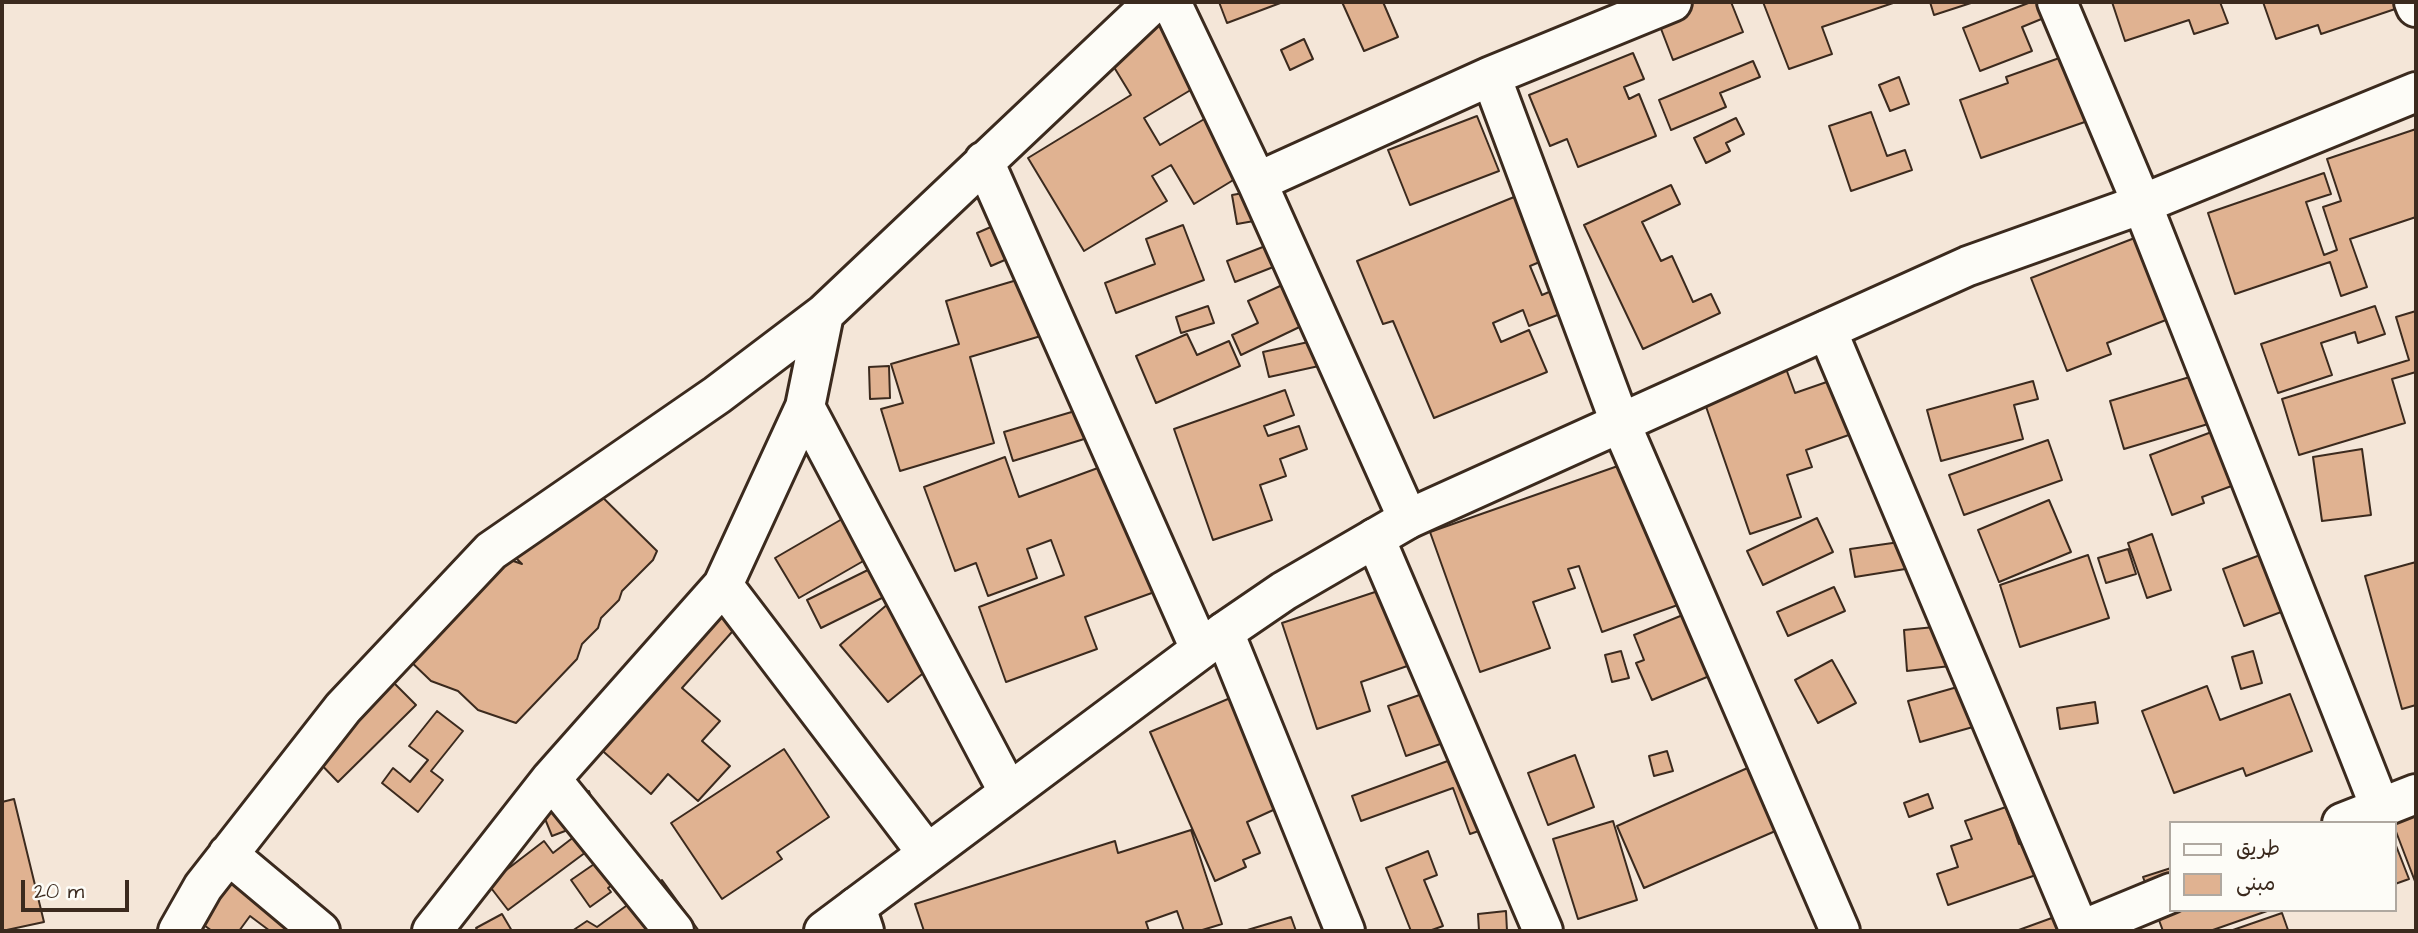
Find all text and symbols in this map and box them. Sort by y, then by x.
legend [2170,821,2397,912]
text: طريق [2236,834,2280,863]
scale bar [24,866,133,910]
text: مبنى [2236,869,2275,898]
text: 20 m [34,877,84,906]

